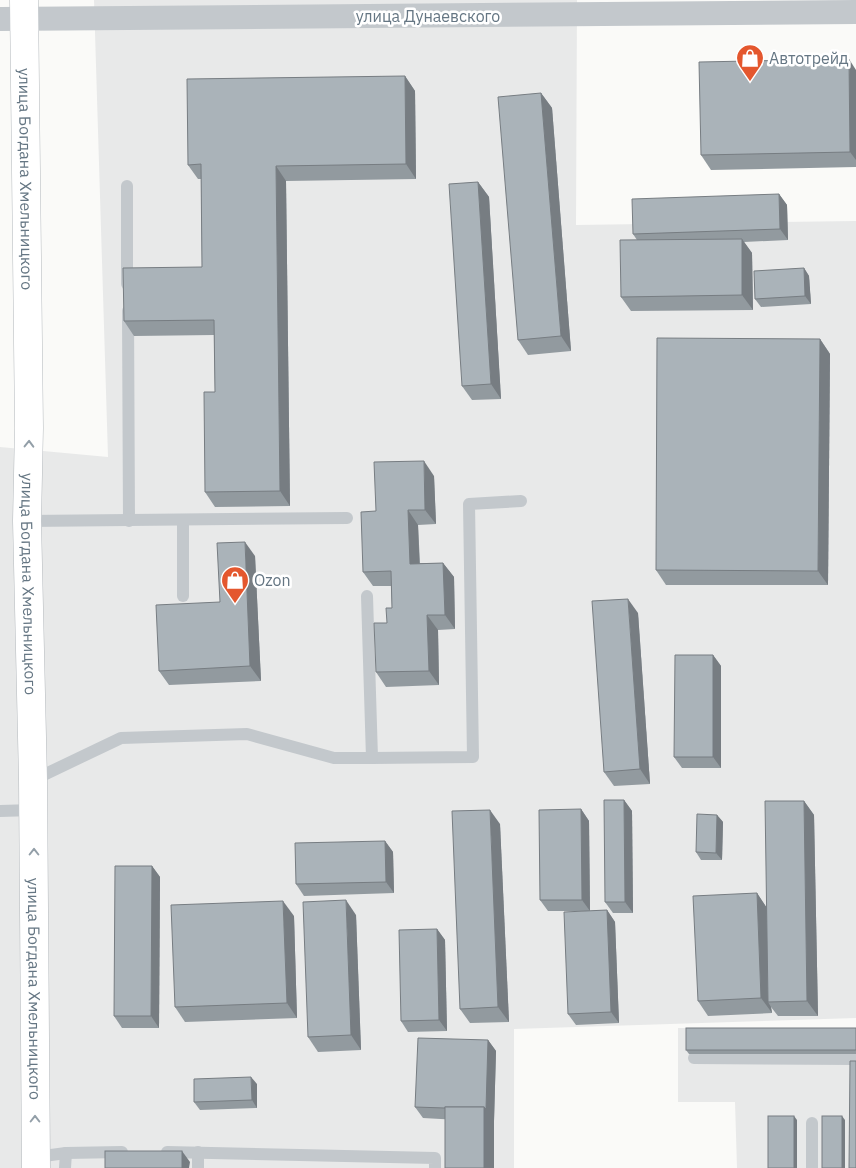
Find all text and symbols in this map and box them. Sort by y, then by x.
street label: улица Дунаевского [356,6,500,26]
shop icon: Автотрейд [735,43,765,82]
place label: Автотрейд [769,48,849,68]
street label: улица Богдана Хмельницкого [15,68,37,290]
one-way arrow [23,440,34,448]
street label: улица Богдана Хмельницкого [17,473,41,695]
shop icon: Ozon [220,565,250,604]
place label: Ozon [254,570,291,590]
one-way arrow [28,848,39,856]
street label: улица Богдана Хмельницкого [24,878,45,1100]
one-way arrow [30,1115,41,1123]

